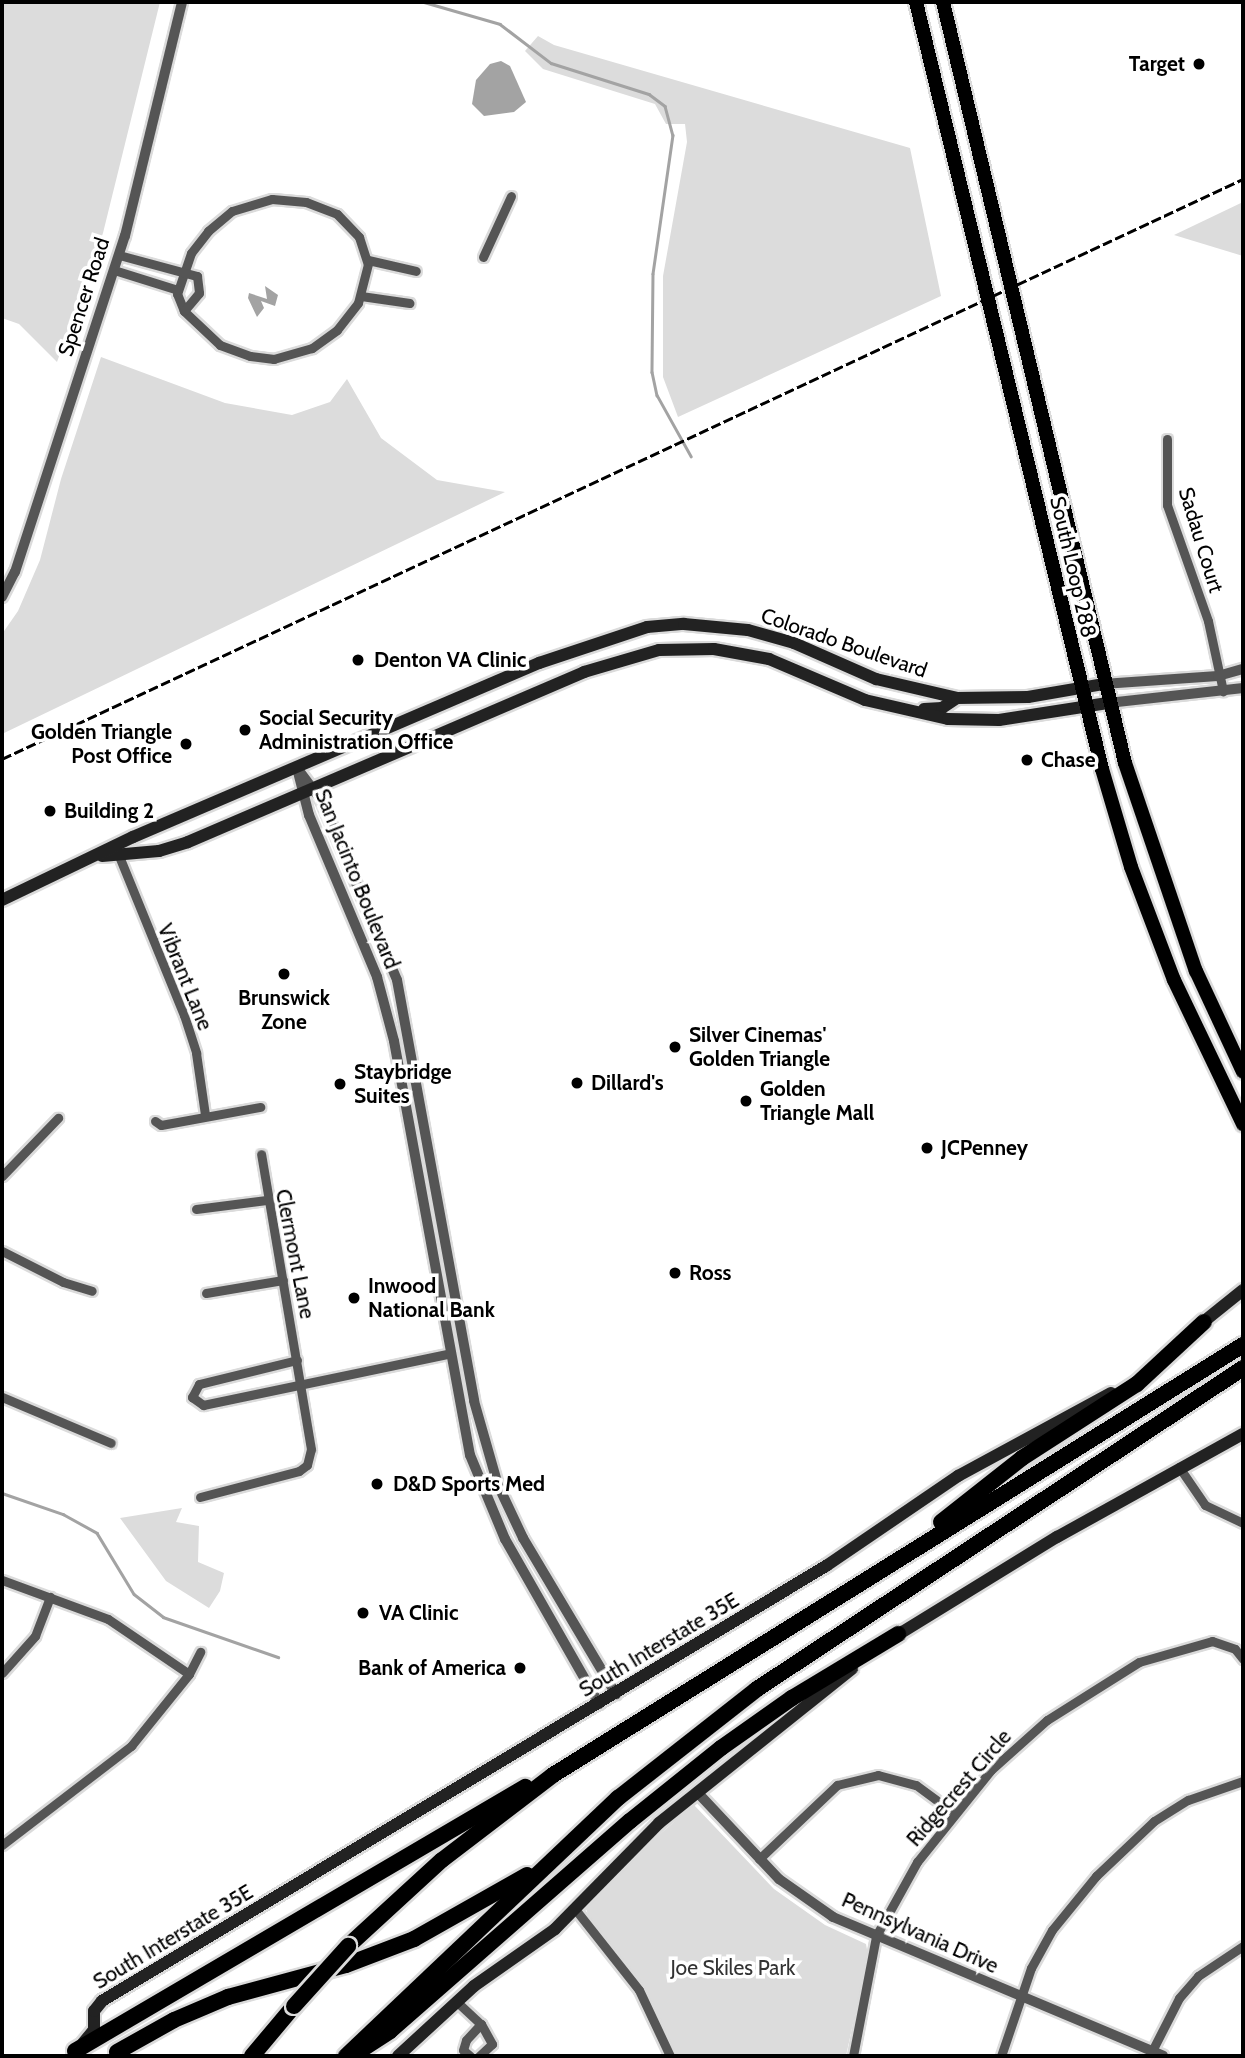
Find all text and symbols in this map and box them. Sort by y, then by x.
place label: Target [1129,51,1185,77]
marker: Target [1191,56,1207,72]
street label: Spencer Road [53,234,115,360]
street label: Sadau Court [1173,484,1229,596]
street label: South Loop 288 [1044,494,1102,640]
street label: Colorado Boulevard [758,603,930,683]
place label: Denton VA Clinic [374,647,526,673]
marker: Denton VA Clinic [348,650,368,670]
place label: Social Security Administration Office [259,705,453,755]
place label: Golden Triangle Post Office [31,719,172,769]
marker: Social Security Administration Office [237,722,253,738]
marker: Golden Triangle Post Office [178,736,194,752]
place label: Chase [1041,747,1096,773]
marker: Chase [1019,752,1035,768]
street label: San Jacinto Boulevard [309,785,405,973]
place label: Building 2 [64,798,154,824]
marker: Building 2 [42,803,58,819]
street label: Vibrant Lane [152,920,218,1034]
marker: Brunswick Zone [276,966,292,982]
place label: Brunswick Zone [238,985,330,1035]
place label: Silver Cinemas' Golden Triangle [689,1022,830,1072]
marker: Silver Cinemas' Golden Triangle [667,1039,683,1055]
place label: Staybridge Suites [354,1059,452,1109]
place label: Dillard's [591,1070,664,1096]
marker: Dillard's [569,1075,585,1091]
marker: Staybridge Suites [332,1076,348,1092]
place label: Golden Triangle Mall [760,1076,874,1126]
marker: Golden Triangle Mall [738,1093,754,1109]
place label: JCPenney [941,1135,1028,1161]
marker: JCPenney [919,1140,935,1156]
street label: Clermont Lane [270,1187,320,1321]
place label: Ross [689,1260,731,1286]
marker: Ross [667,1265,683,1281]
place label: Inwood National Bank [368,1273,495,1323]
marker: Inwood National Bank [346,1290,362,1306]
place label: D&D Sports Med [393,1471,545,1497]
marker: D&D Sports Med [367,1474,387,1494]
street label: South Interstate 35E [575,1587,743,1703]
place label: VA Clinic [379,1600,458,1626]
marker: VA Clinic [353,1603,373,1623]
place label: Bank of America [358,1655,506,1681]
marker: Bank of America [512,1660,528,1676]
street label: Ridgecrest Circle [901,1724,1017,1852]
street label: South Interstate 35E [89,1879,257,1995]
street label: Pennsylvania Drive [838,1887,1002,1979]
park label: Joe Skiles Park [671,1955,795,1981]

